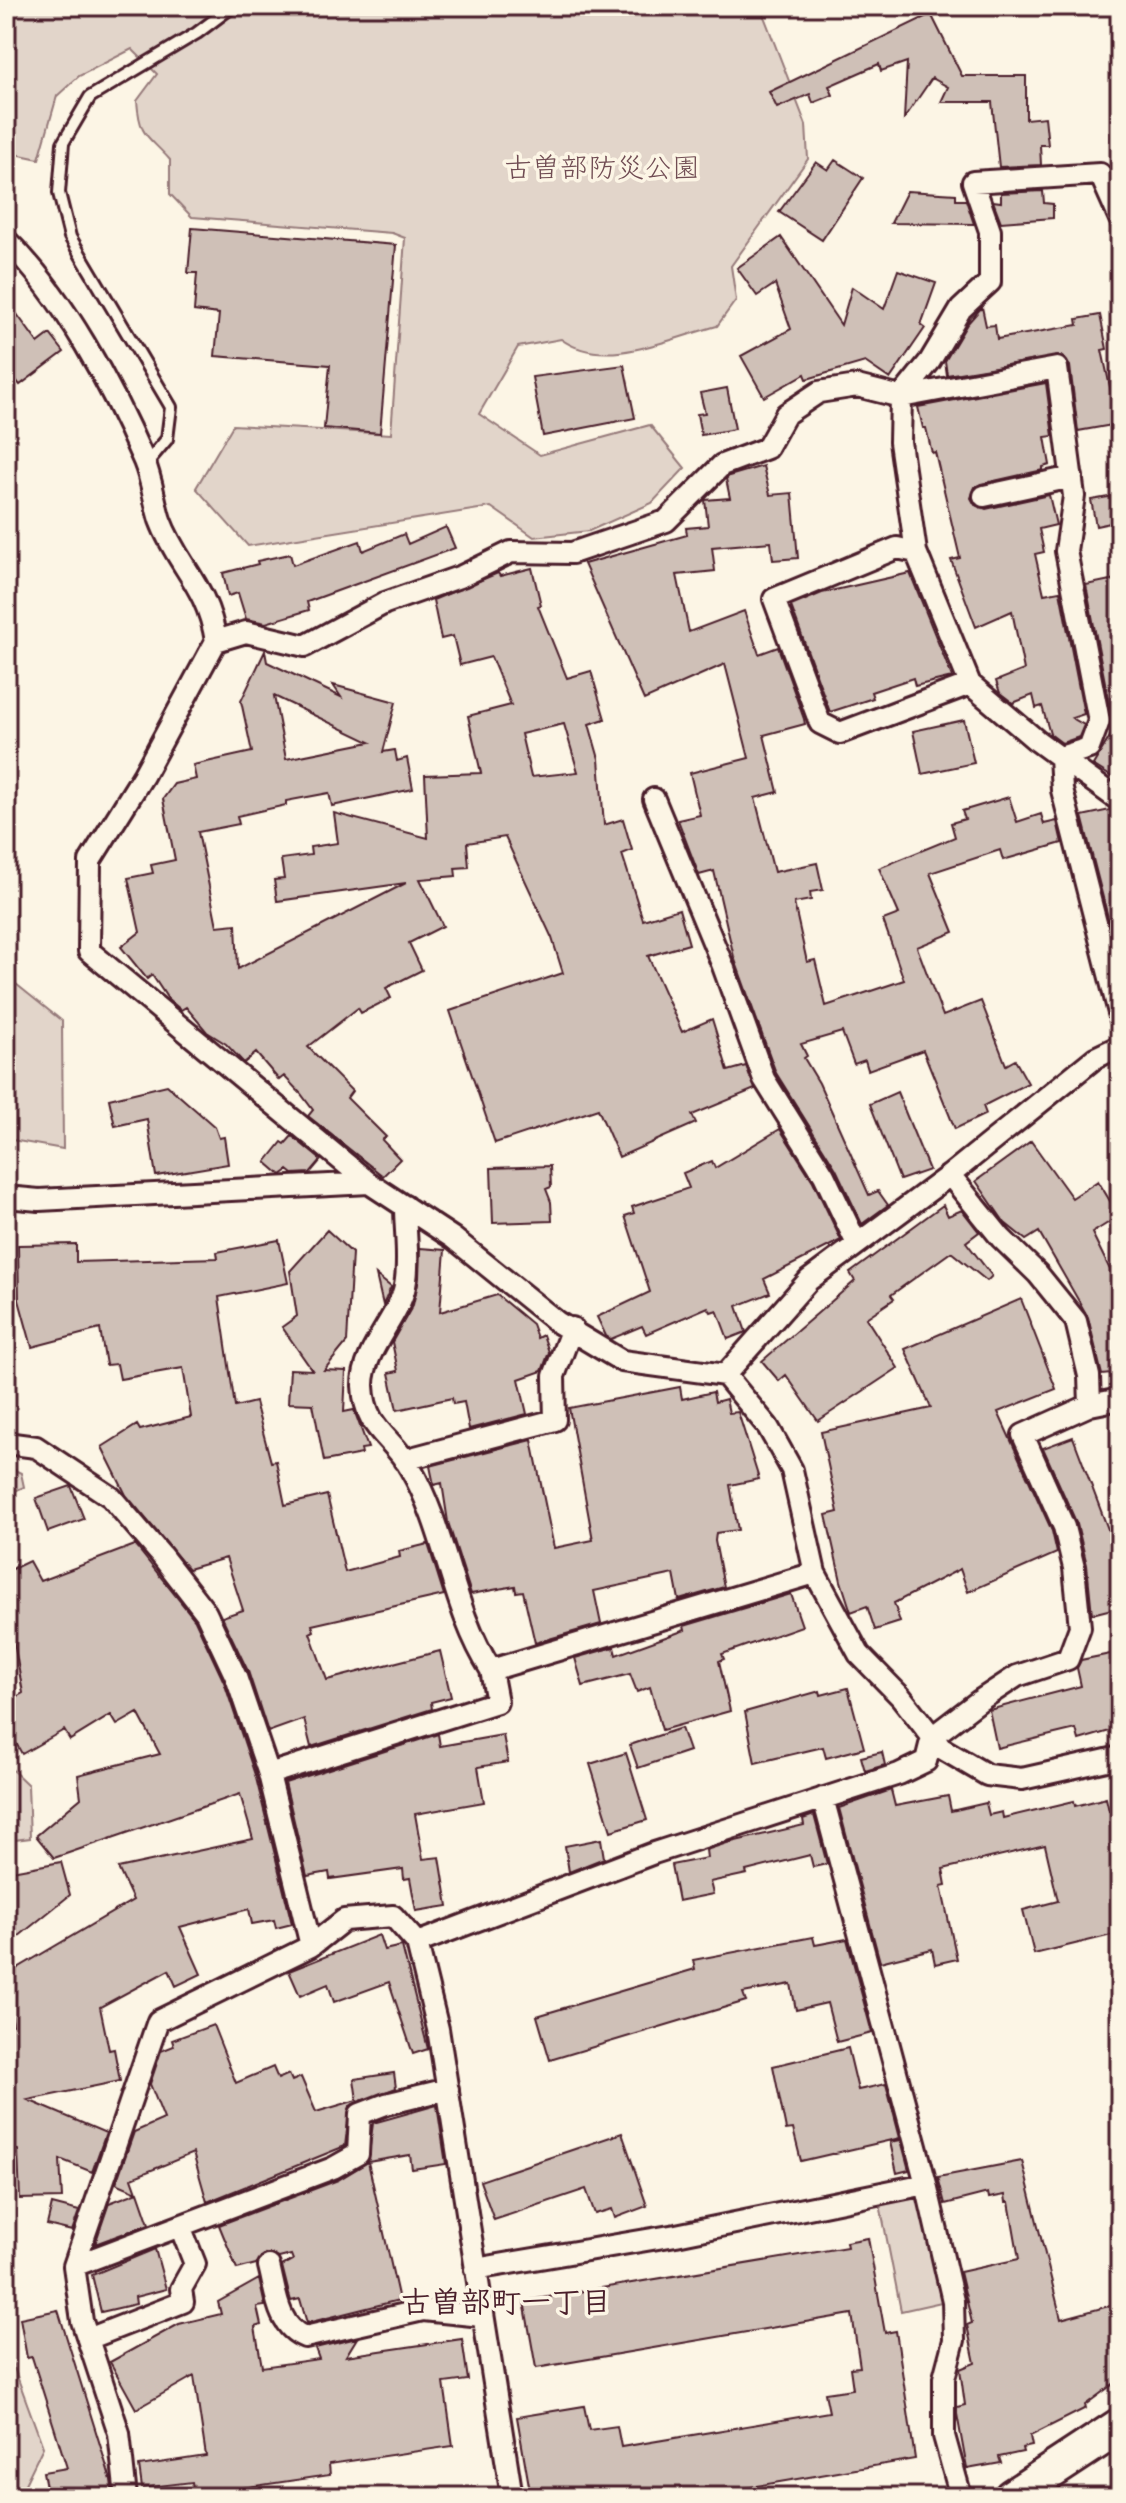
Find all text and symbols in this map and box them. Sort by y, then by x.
park label: 古曽部防災公園 [504,152,700,192]
district label: 古曽部町一丁目 [401,2285,611,2328]

